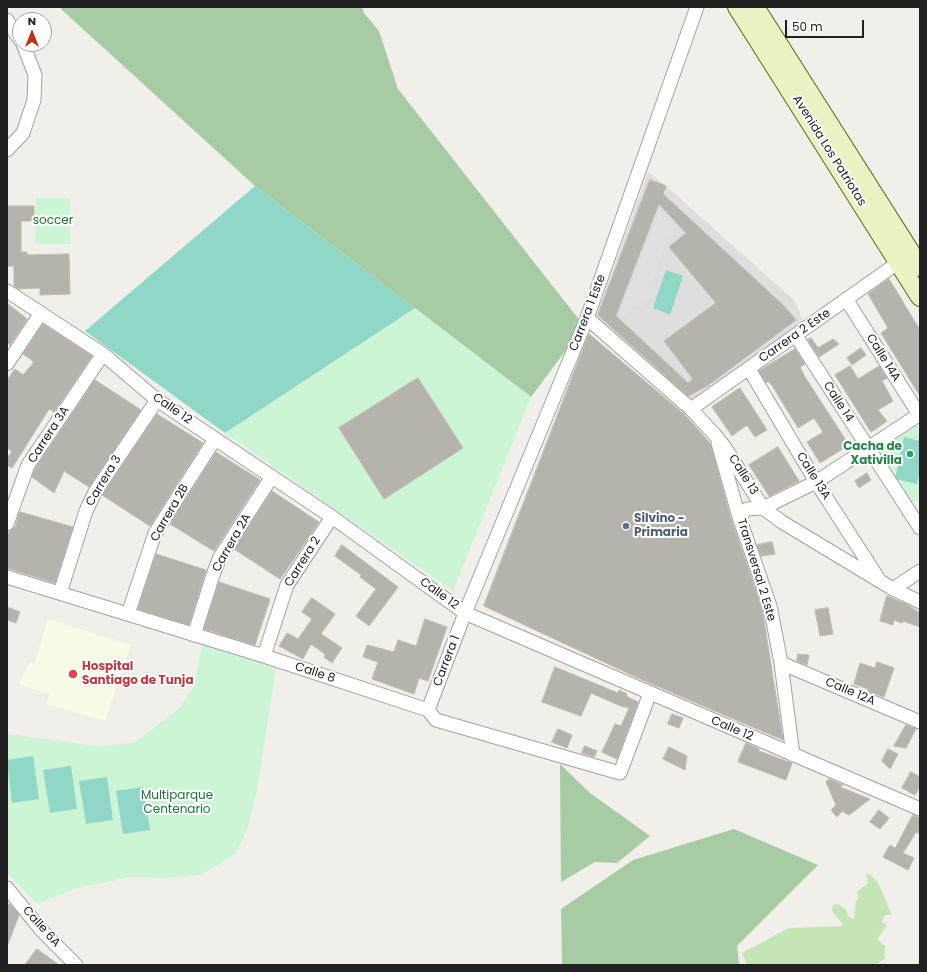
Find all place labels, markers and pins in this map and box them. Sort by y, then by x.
place label: Cacha de Xativilla [843,440,902,468]
marker: Cacha de Xativilla [905,449,915,459]
place label: Silvino - Primaria [634,512,688,540]
marker: Silvino - Primaria [621,521,631,531]
place label: Hospital Santiago de Tunja [82,660,194,688]
marker: Hospital Santiago de Tunja [67,668,79,680]

